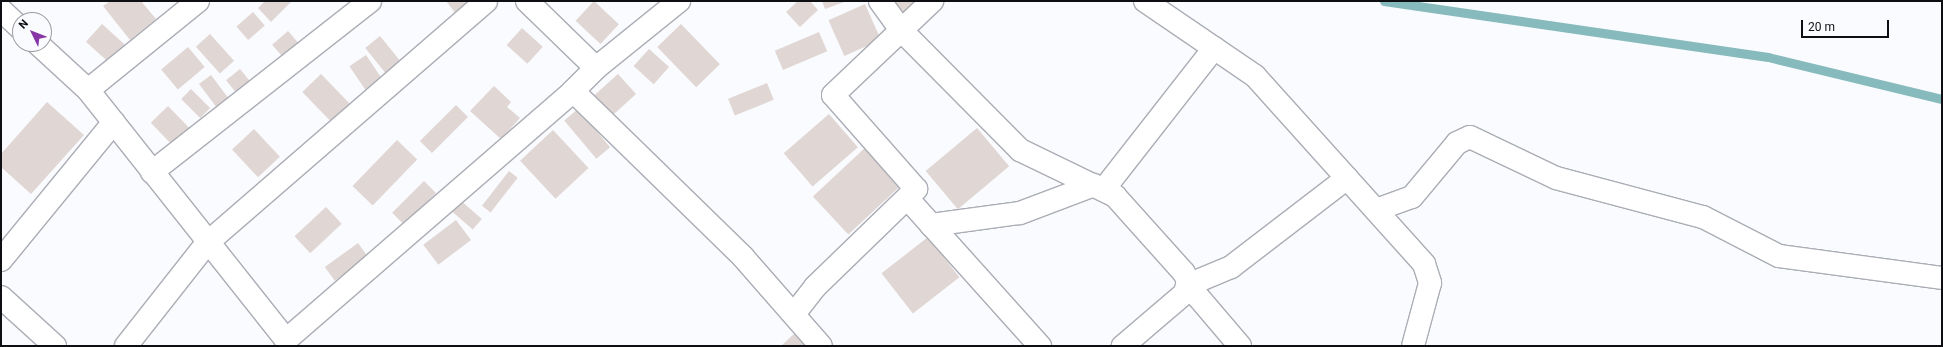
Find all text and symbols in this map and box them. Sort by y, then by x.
north arrow [12,12,52,52]
scale bar [1803,12,1891,38]
text: N [16,17,31,31]
text: 20 m [1808,20,1835,34]

